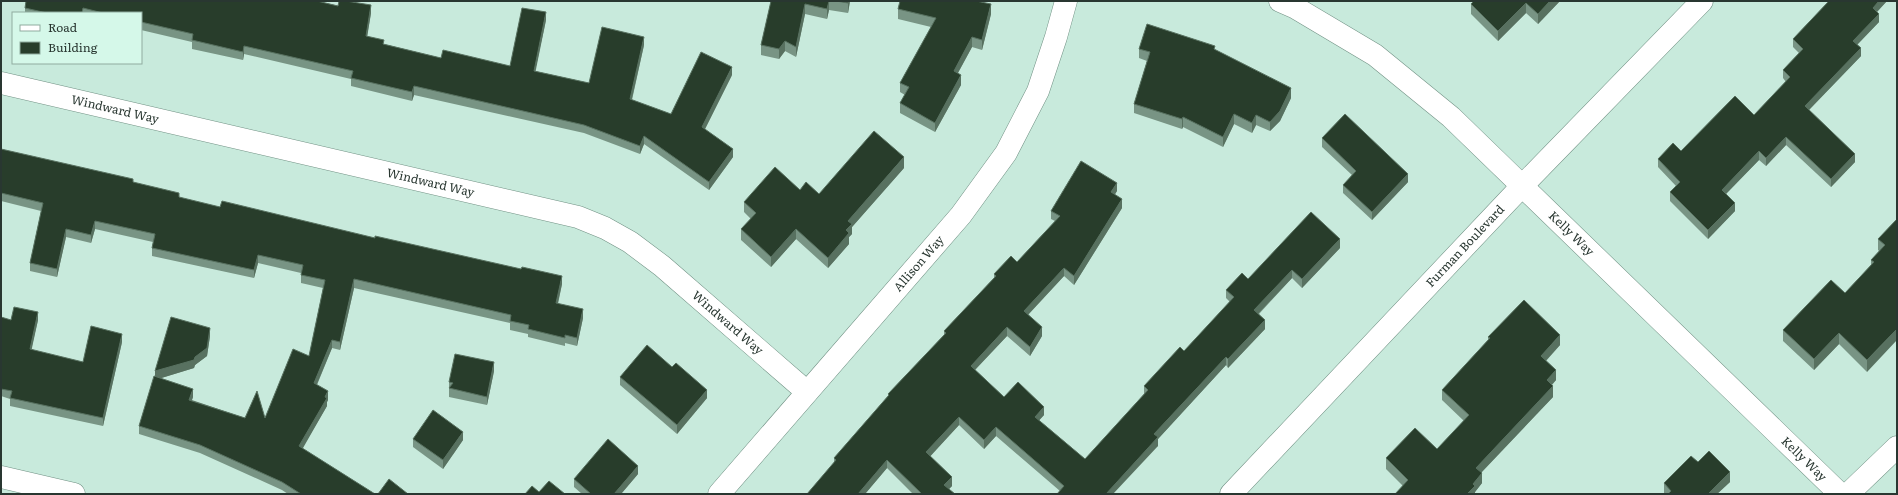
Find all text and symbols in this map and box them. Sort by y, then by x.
legend [12,12,142,64]
text: Road [48,18,78,36]
text: Building [48,38,98,56]
street label: Windward Way [70,90,161,127]
street label: Windward Way [385,163,476,201]
street label: Furman Boulevard [1421,200,1508,291]
street label: Kelly Way [1545,206,1599,259]
street label: Allison Way [889,231,948,295]
street label: Windward Way [689,286,768,358]
street label: Kelly Way [1778,432,1832,485]

